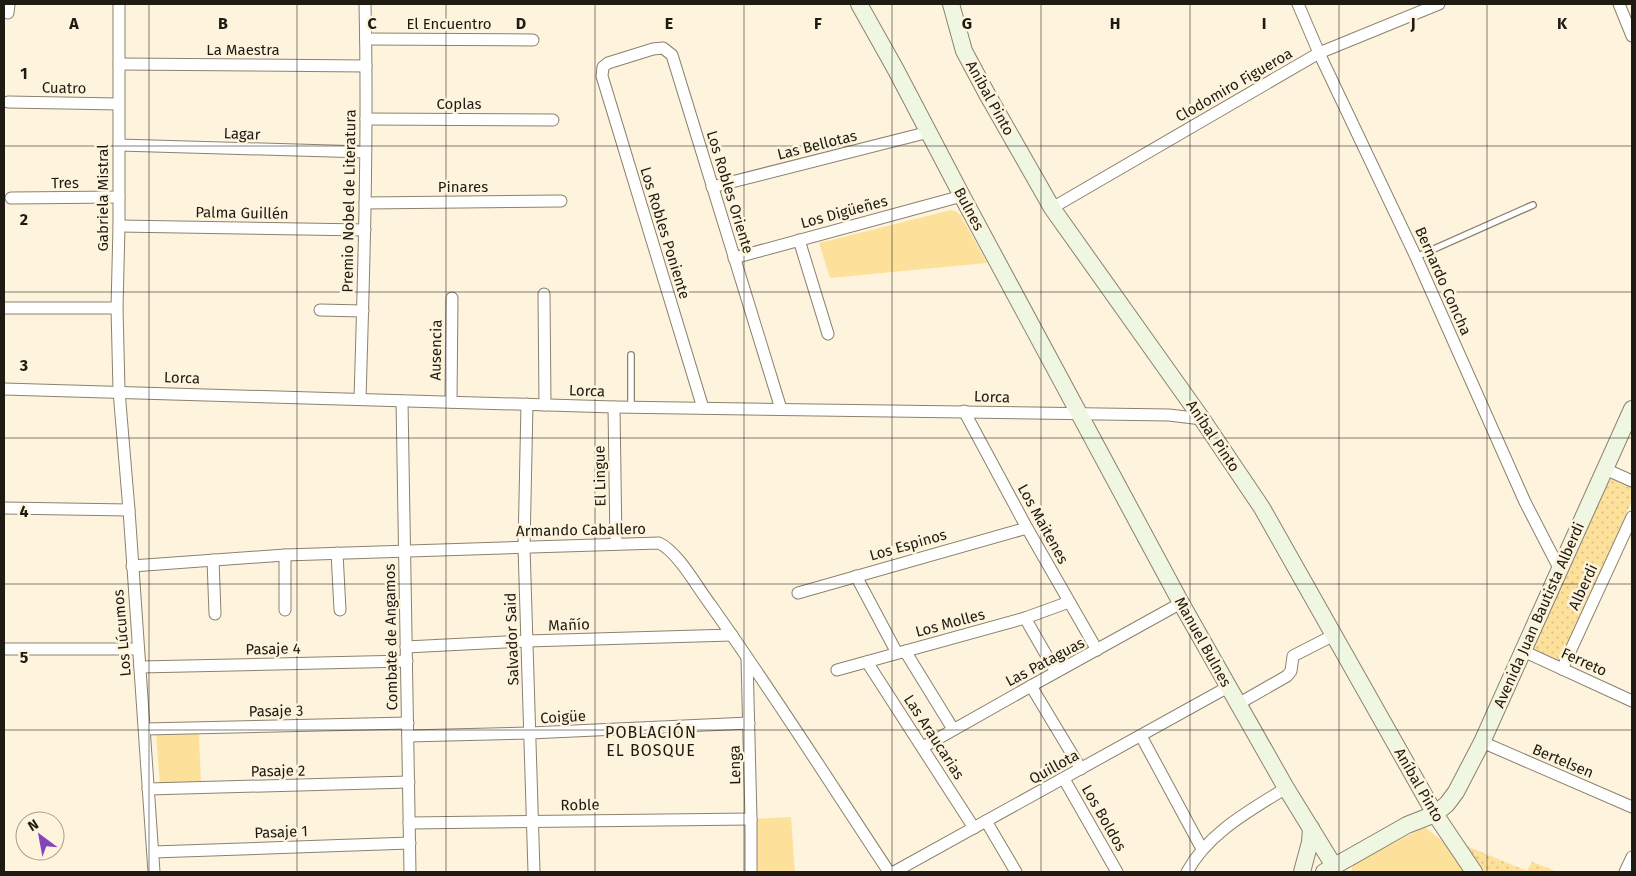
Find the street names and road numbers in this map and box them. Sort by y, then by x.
street label: El Encuentro [406,15,492,33]
street label: La Maestra [206,41,280,59]
street label: Clodomiro Figueroa [1172,44,1296,126]
street label: Aníbal Pinto [962,57,1018,139]
street label: Cuatro [42,79,86,97]
street label: Coplas [436,95,482,113]
street label: Premio Nobel de Literatura [338,109,360,293]
street label: Lagar [223,124,261,144]
street label: Las Bellotas [775,126,859,164]
street label: Los Robles Oriente [703,128,757,256]
street label: Gabriela Mistral [94,144,112,252]
street label: Los Robles Poniente [636,165,694,301]
street label: Tres [51,174,79,192]
street label: Pinares [438,178,488,196]
street label: Bulnes [950,184,988,234]
street label: Los Digüeñes [799,192,889,232]
street label: Palma Guillén [195,203,289,223]
street label: Bernardo Concha [1411,224,1475,338]
street label: Ausencia [426,319,446,381]
street label: Lorca [164,368,200,388]
street label: Lorca [569,381,605,401]
street label: Lorca [974,387,1010,407]
street label: Aníbal Pinto [1182,397,1244,475]
street label: El Lingue [590,445,610,507]
street label: Los Maitenes [1014,481,1072,567]
street label: Avenida Juan Bautista Alberdi [1490,519,1588,711]
street label: Armando Caballero [516,520,646,540]
street label: Los Espinos [867,525,949,565]
street label: Alberdi [1565,561,1601,613]
street label: Combate de Angamos [381,563,401,711]
street label: Los Lúcumos [109,589,135,677]
street label: Salvador Said [501,592,523,686]
street label: Manuel Bulnes [1171,594,1235,690]
street label: Los Molles [913,605,987,641]
street label: Mañío [548,615,590,635]
street label: Las Pataguas [1002,634,1088,690]
street label: Pasaje 4 [245,640,301,658]
street label: Ferreto [1558,644,1610,680]
street label: Las Araucarias [900,691,968,783]
street label: Pasaje 3 [249,702,303,720]
street label: Coigüe [540,707,586,727]
street label: Bertelsen [1530,740,1596,782]
street label: Lenga [726,745,744,785]
street label: Aníbal Pinto [1391,745,1447,825]
street label: Quillota [1026,746,1082,788]
street label: Pasaje 2 [251,762,305,780]
street label: Los Boldos [1078,782,1130,854]
street label: Roble [560,796,600,814]
street label: Pasaje 1 [254,822,308,842]

